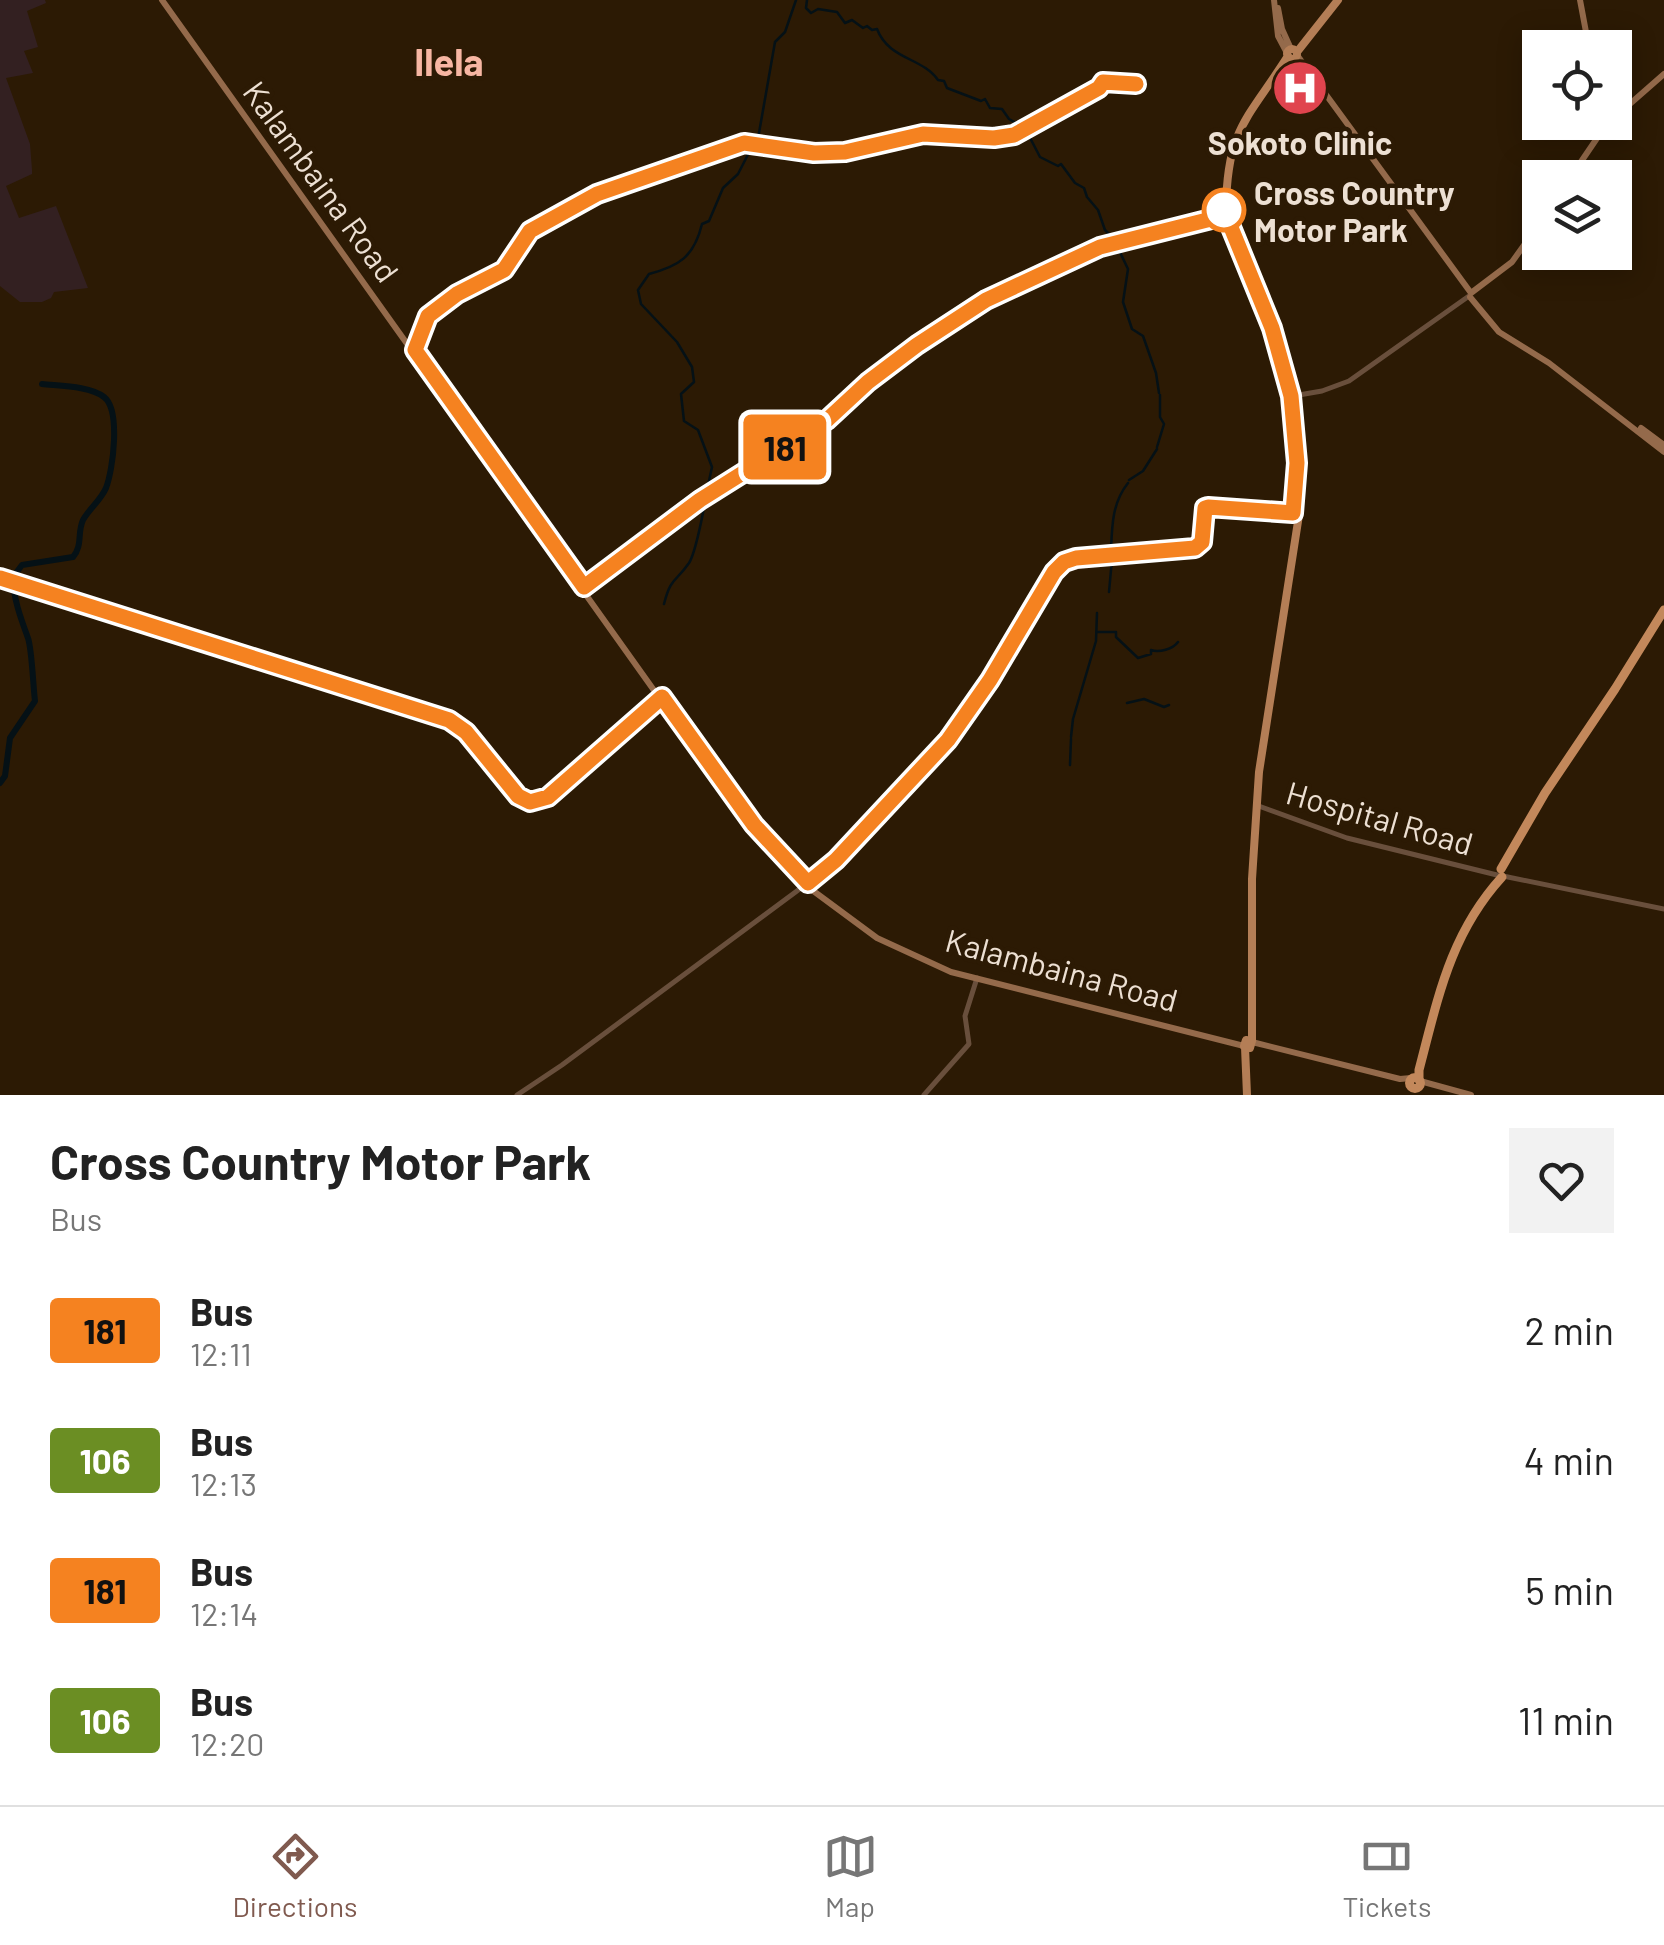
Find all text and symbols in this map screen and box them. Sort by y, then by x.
map controls [1522,30,1632,270]
button: locate [1522,30,1632,140]
district label: Ilela [414,38,484,84]
hospital icon: Sokoto Clinic [1270,58,1330,118]
street label: Kalambaina Road [236,73,408,289]
place label: Sokoto Clinic [1208,123,1392,161]
button: layers [1522,160,1632,270]
place label: Cross Country Motor Park [1254,173,1455,248]
marker: Cross Country Motor Park [1203,189,1245,231]
line badge: 181 [728,414,842,480]
text: 181 [763,426,807,468]
street label: Hospital Road [1282,772,1478,862]
street label: Kalambaina Road [942,920,1182,1018]
button: heart [1509,1128,1614,1233]
text: Cross Country Motor Park [50,1132,591,1190]
text: Bus [50,1199,102,1237]
text: Bus [190,1288,253,1334]
text: 2 min [1524,1307,1614,1353]
text: 181 [83,1309,127,1351]
text: 12:11 [190,1334,252,1372]
text: Bus [190,1418,253,1464]
text: 4 min [1524,1437,1614,1483]
text: 106 [79,1439,131,1481]
text: 12:13 [190,1464,257,1502]
text: Bus [190,1548,253,1594]
text: 5 min [1525,1567,1614,1613]
text: 181 [83,1569,127,1611]
text: 12:14 [190,1594,258,1632]
text: Bus [190,1678,253,1724]
text: 11 min [1518,1697,1614,1743]
text: 106 [79,1699,131,1741]
text: 12:20 [190,1724,264,1762]
tab: Directions [232,1829,358,1923]
tab: Map [823,1829,878,1923]
tab: Tickets [1342,1829,1432,1923]

